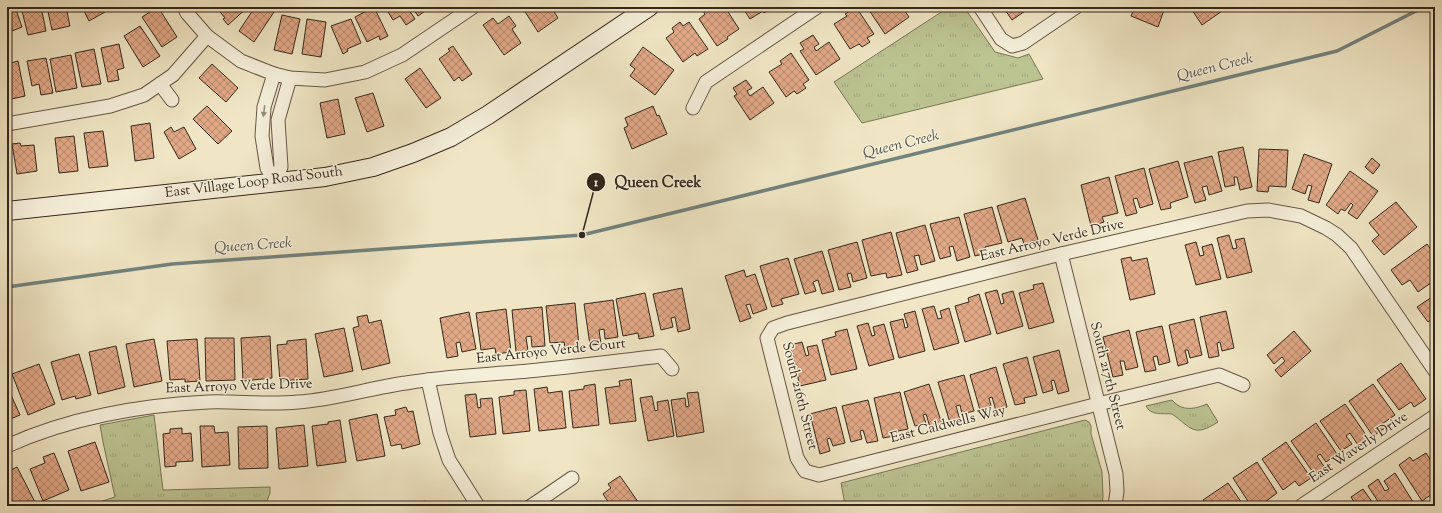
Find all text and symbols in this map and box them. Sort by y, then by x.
water label: Queen Creek [1175,48,1255,88]
one-way arrow [261,105,267,117]
water label: Queen Creek [861,125,941,165]
street label: East Village Loop Road South [164,162,344,204]
callout: Queen Creek [586,169,709,196]
text: Queen Creek [615,173,702,194]
text: 1 [593,174,599,192]
street label: East Arroyo Verde Drive [978,215,1126,267]
water label: Queen Creek [214,233,293,259]
street label: South 217th Street [1084,320,1130,432]
street label: East Arroyo Verde Court [475,334,627,370]
street label: South 216th Street [776,340,822,452]
street label: East Arroyo Verde Drive [165,374,313,400]
street label: East Caldwells Way [888,401,1008,449]
street label: East Waverly Drive [1306,407,1412,489]

